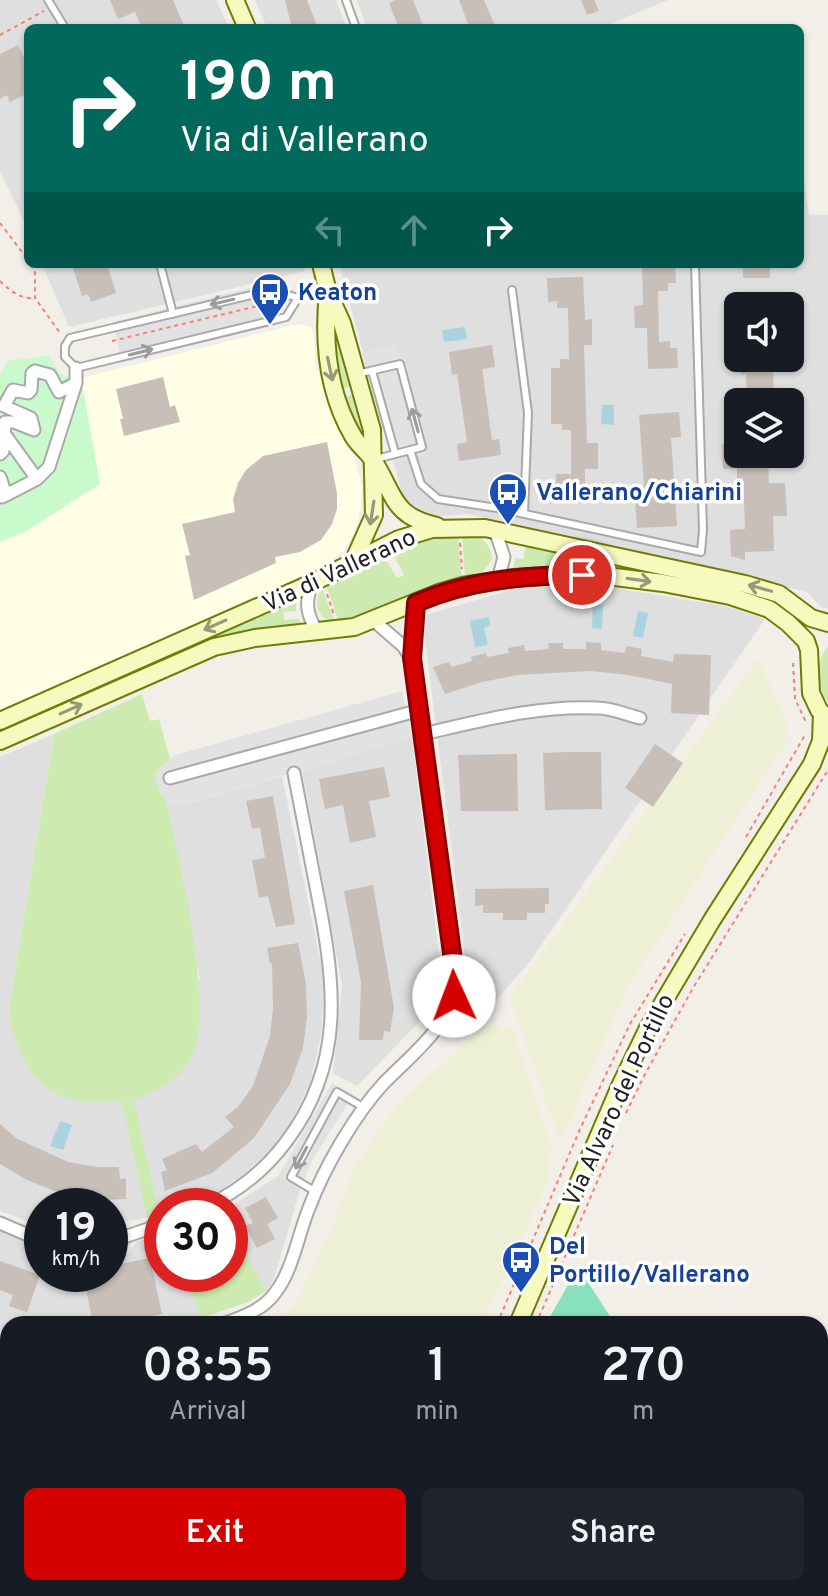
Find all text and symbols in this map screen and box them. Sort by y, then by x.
text: 190 m [180,50,337,120]
icon: right [48,56,152,160]
text: Via di Vallerano [180,119,428,165]
icon: left [308,208,352,252]
icon: ahead [392,208,436,252]
icon: right [476,208,520,252]
bus stop icon: Keaton [249,271,291,326]
place label: Keaton [298,279,377,309]
map controls [724,292,804,468]
button: sound [724,292,804,372]
one-way arrow [210,295,236,310]
one-way arrow [128,344,154,359]
one-way arrow [323,356,338,381]
button: layers [724,388,804,468]
one-way arrow [406,408,421,434]
bus stop icon: Vallerano/Chiarini [487,471,529,526]
place label: Vallerano/Chiarini [536,479,742,509]
one-way arrow [364,500,379,525]
street label: Via di Vallerano [258,523,421,620]
pin [548,541,616,609]
icon: arrive [560,553,604,597]
one-way arrow [626,573,651,588]
one-way arrow [747,580,773,595]
one-way arrow [203,619,228,634]
one-way arrow [58,700,83,715]
position arrow [412,954,496,1038]
street label: Via Alvaro del Portillo [557,990,682,1212]
one-way arrow [293,1146,309,1170]
speed limit sign: 30 [144,1188,248,1292]
text: 19 [56,1205,96,1255]
place label: Del Portillo/Vallerano [549,1233,750,1291]
bus stop icon: Del Portillo/Vallerano [500,1239,542,1294]
text: km/h [52,1247,100,1273]
text: 08:55 [142,1338,274,1398]
text: 1 [428,1338,447,1398]
text: 270 [601,1338,686,1398]
text: Arrival [169,1396,247,1429]
text: min [415,1396,459,1429]
text: m [632,1396,654,1429]
button: Exit [24,1488,406,1580]
button: Share [422,1488,804,1580]

